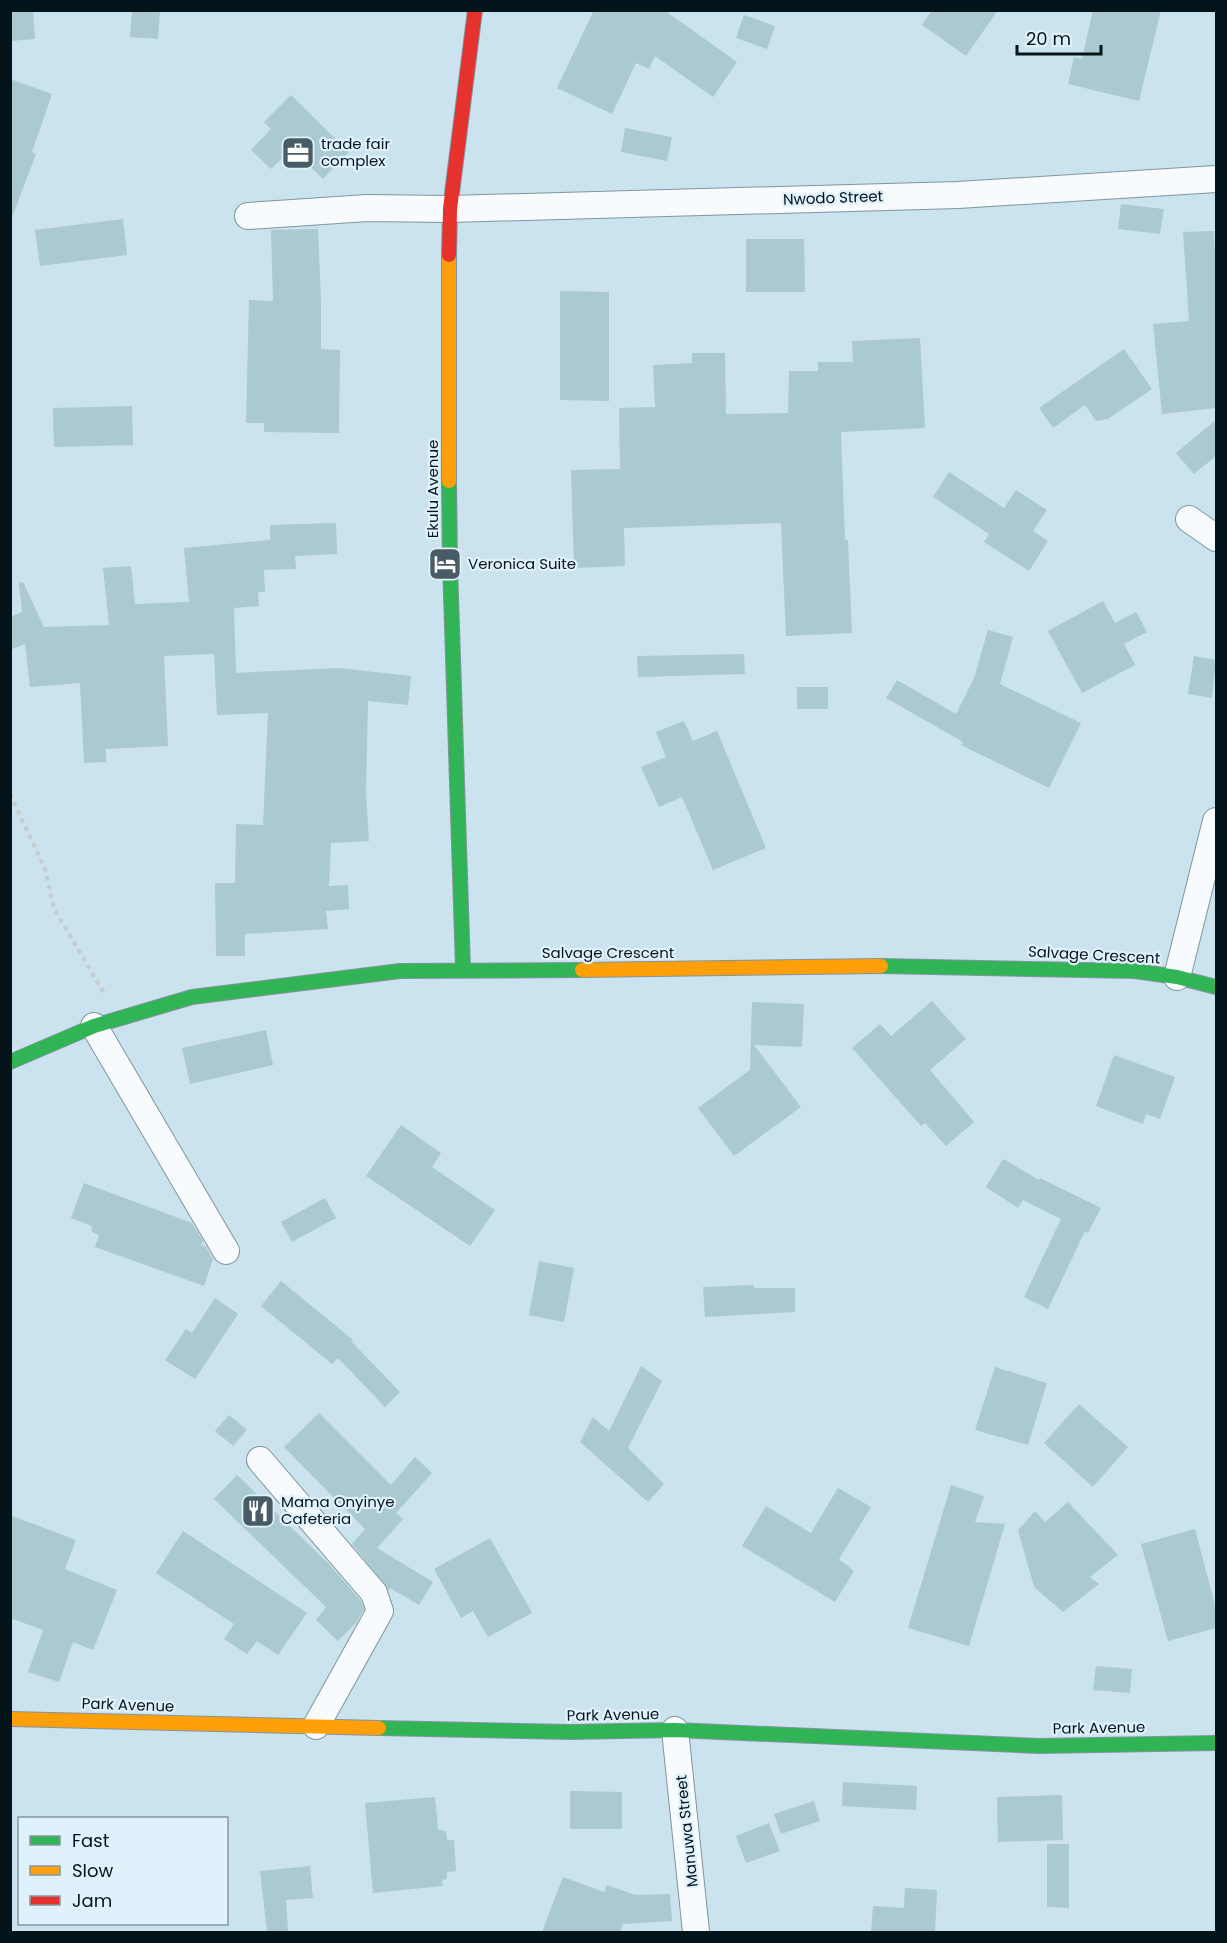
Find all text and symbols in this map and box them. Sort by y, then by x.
scale bar [1017,18,1101,56]
text: 20 m [1026,26,1071,51]
place label: trade fair complex [321,133,390,171]
office icon: trade fair complex [280,135,316,171]
street label: Nwodo Street [783,185,883,210]
street label: Ekulu Avenue [422,440,443,538]
hotel icon: Veronica Suite [427,546,463,582]
place label: Veronica Suite [468,553,576,574]
street label: Salvage Crescent [1027,941,1161,968]
street label: Salvage Crescent [542,942,674,963]
place label: Mama Onyinye Cafeteria [281,1491,395,1529]
restaurant icon: Mama Onyinye Cafeteria [240,1493,276,1529]
street label: Park Avenue [81,1692,175,1717]
street label: Park Avenue [567,1703,659,1726]
street label: Park Avenue [1053,1716,1145,1739]
street label: Manuwa Street [670,1774,703,1888]
legend [18,1817,228,1925]
text: Fast [72,1828,109,1853]
text: Slow [72,1858,114,1883]
text: Jam [72,1888,112,1913]

